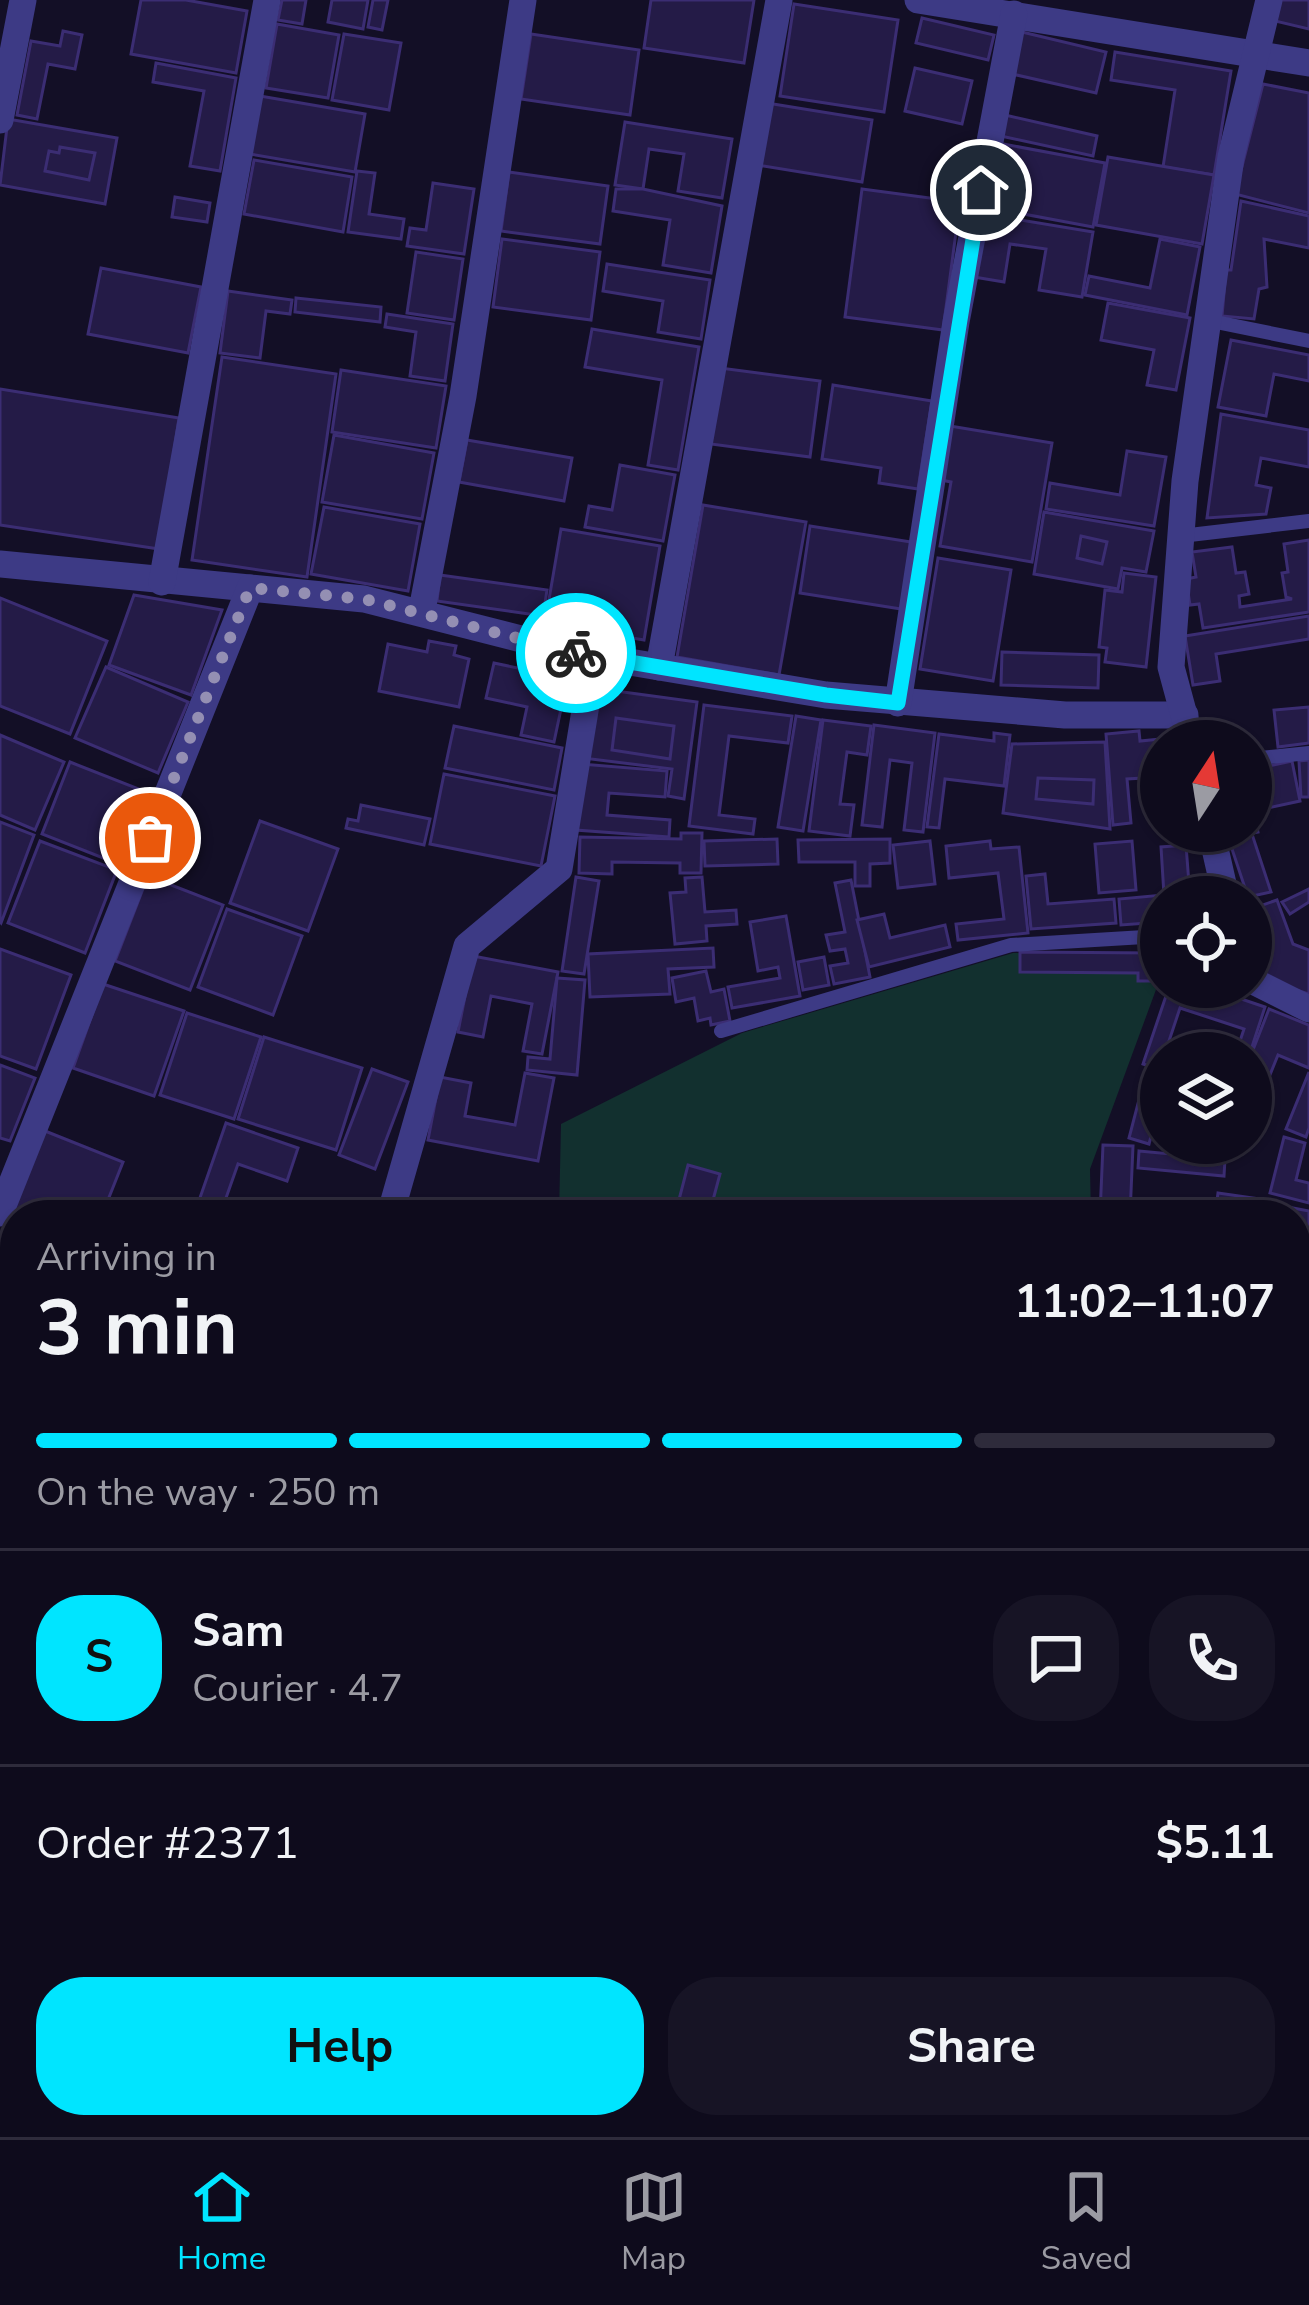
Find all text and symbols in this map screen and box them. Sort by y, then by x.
pin [930,139,1032,241]
icon: home [948,157,1014,223]
courier [516,593,636,713]
icon: bike [543,620,609,686]
north arrow [1140,720,1272,852]
map controls [1140,720,1272,1164]
pin [99,787,201,889]
icon: bag [117,805,183,871]
button: locate [1140,876,1272,1008]
button: layers [1140,1032,1272,1164]
text: Arriving in [36,1231,217,1284]
text: 11:02–11:07 [1014,1272,1275,1333]
text: 3 min [36,1275,238,1382]
text: On the way · 250 m [36,1466,380,1519]
button: chat [993,1595,1119,1721]
button: phone [1149,1595,1275,1721]
text: Sam [192,1601,284,1662]
text: S [85,1627,113,1688]
text: Courier · 4.7 [192,1662,403,1715]
text: Order #2371 [36,1813,299,1874]
text: $5.11 [1156,1813,1275,1874]
button: Help [36,1977,644,2115]
button: Share [668,1977,1275,2115]
tab: Home [177,2164,266,2281]
tab: Map [621,2164,687,2281]
tab: Saved [1041,2164,1132,2281]

